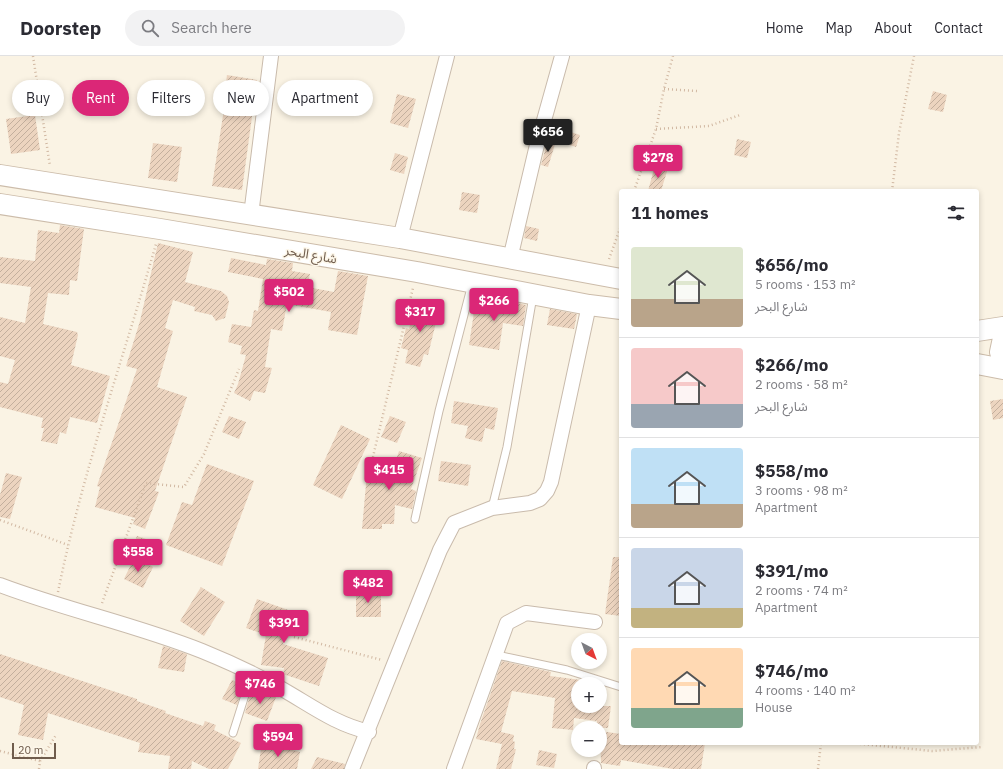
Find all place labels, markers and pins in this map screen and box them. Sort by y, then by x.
pin: $656 [524,119,572,153]
pin: $278 [634,145,682,179]
pin: $502 [265,279,313,313]
pin: $266 [470,288,518,322]
pin: $317 [396,299,444,333]
pin: $415 [365,457,413,491]
pin: $558 [114,539,162,573]
pin: $482 [344,570,392,604]
pin: $391 [260,610,308,644]
pin: $746 [236,671,284,705]
pin: $594 [254,724,302,758]

